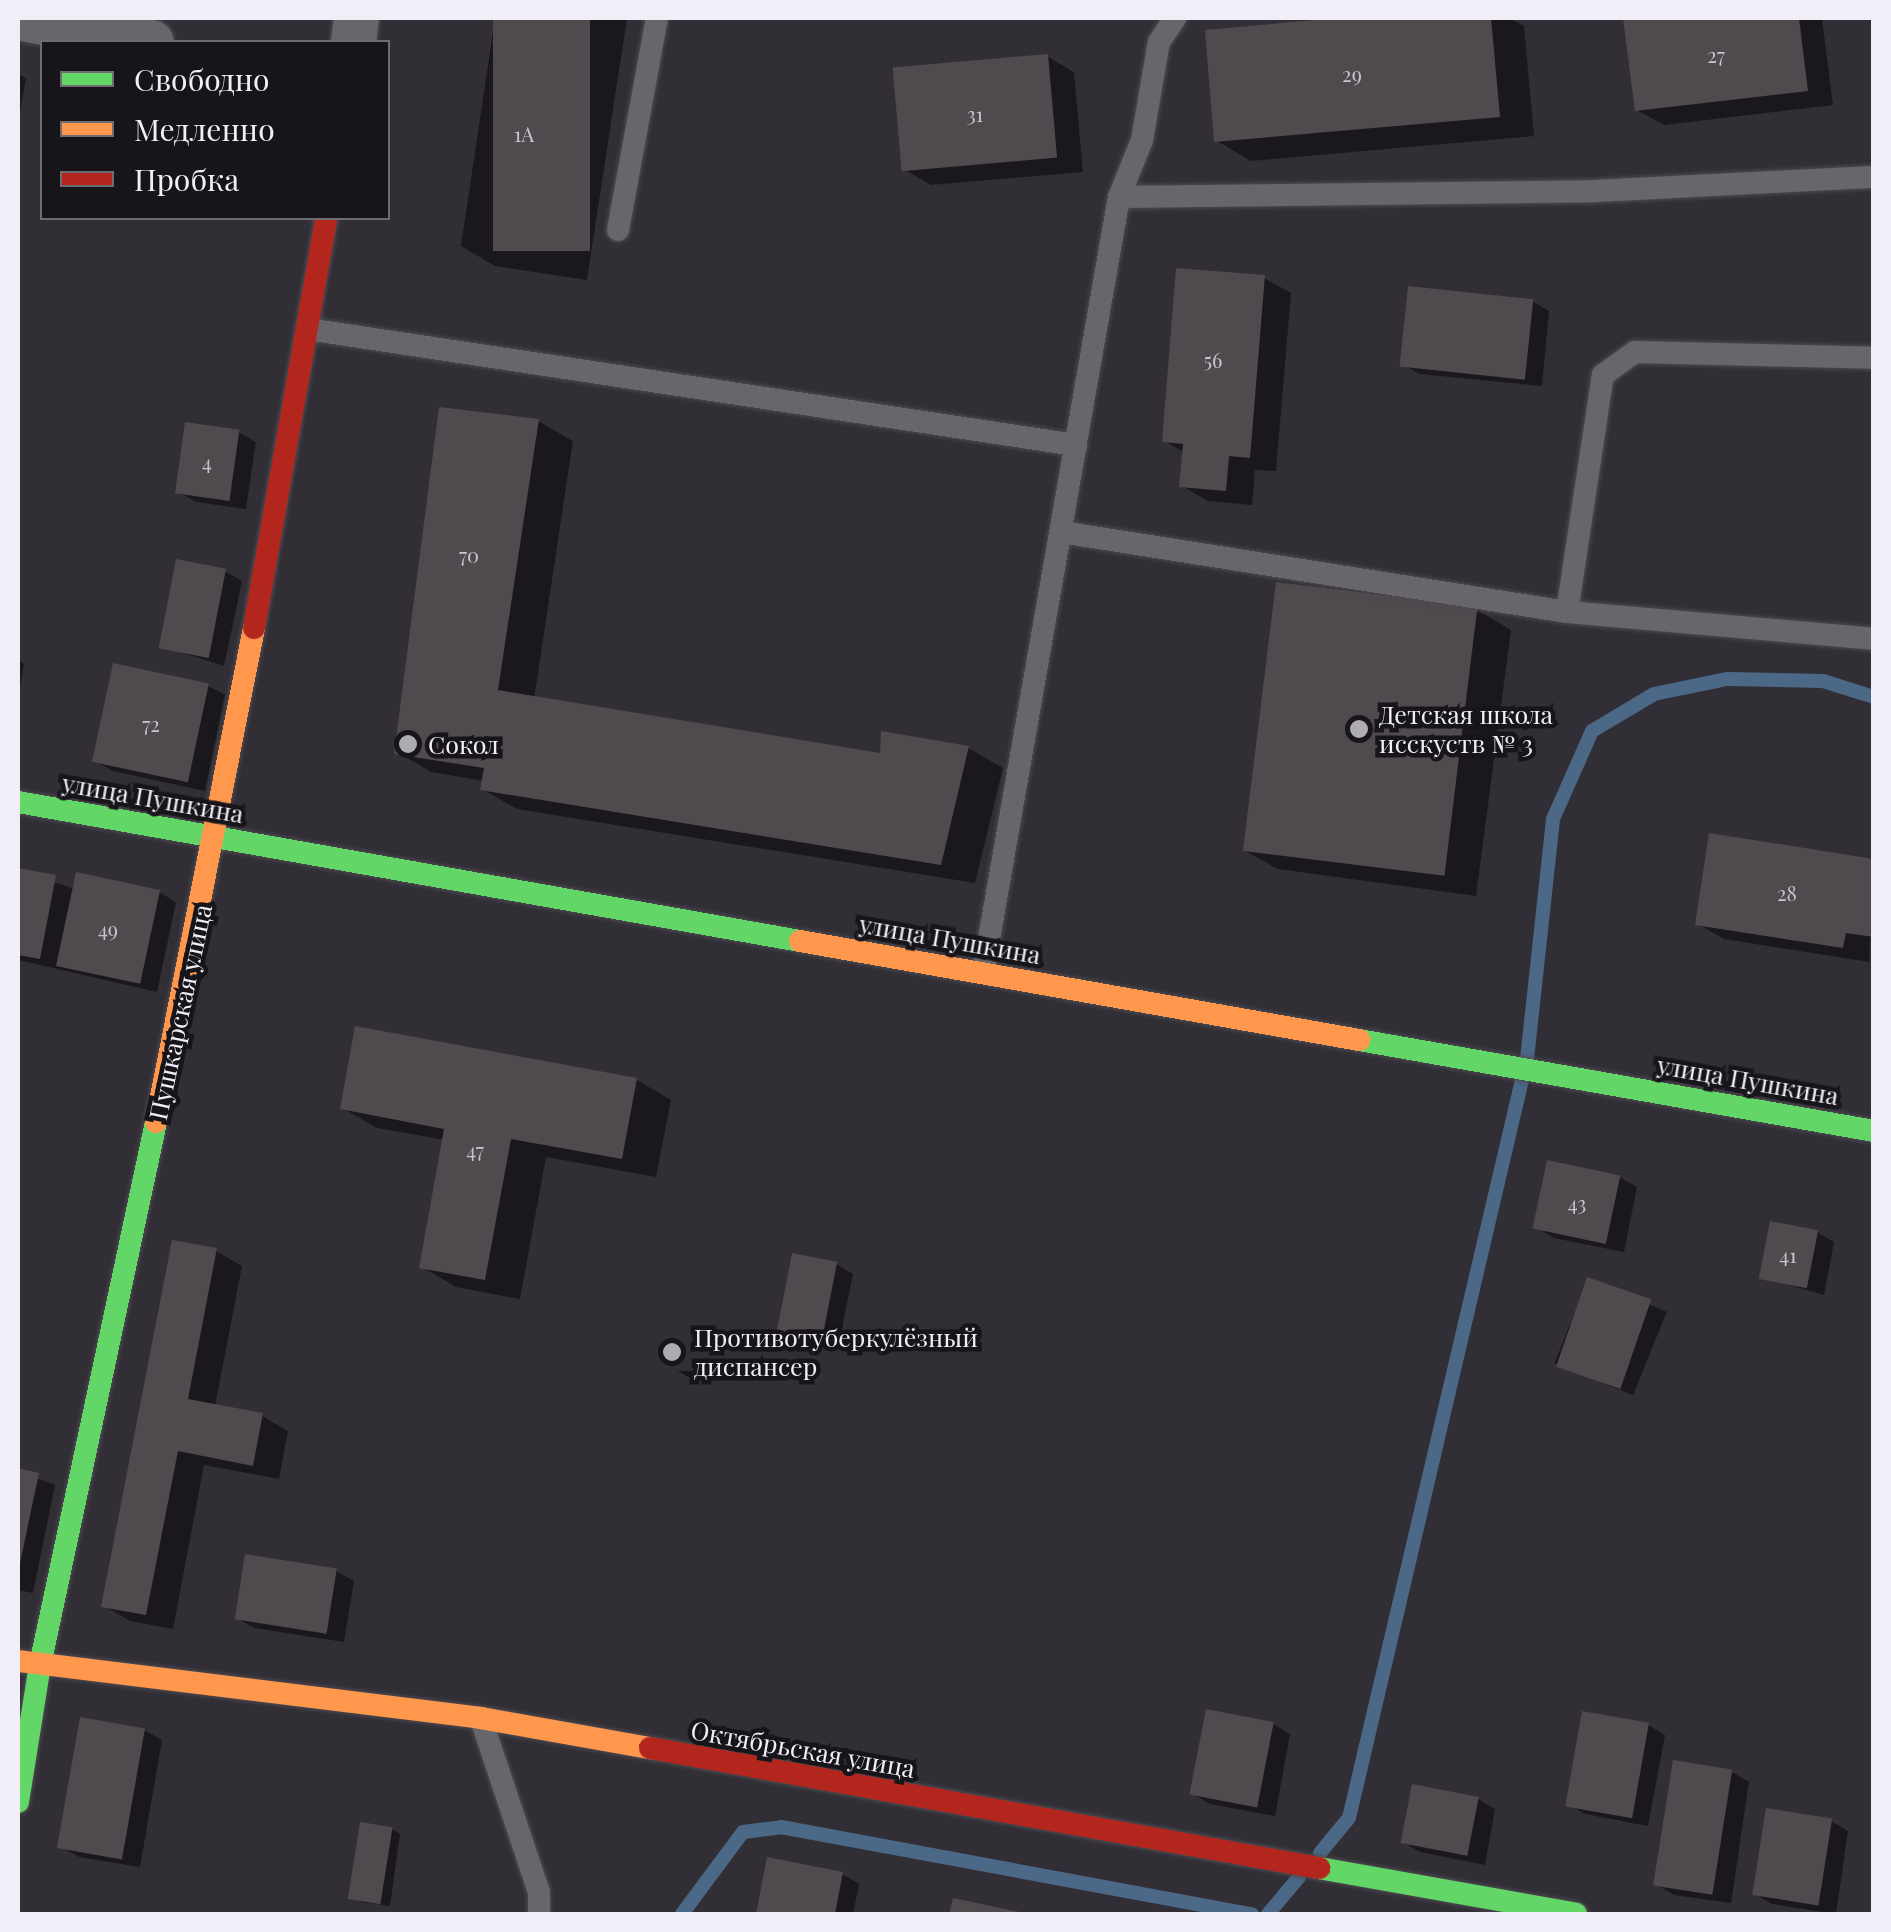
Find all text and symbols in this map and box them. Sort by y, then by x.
legend [40,40,390,220]
house number: 27 [1707,42,1725,66]
text: Свободно [134,59,269,99]
house number: 29 [1342,61,1362,85]
house number: 31 [967,101,983,125]
text: Медленно [134,109,275,149]
house number: 1А [514,121,534,145]
text: Пробка [134,159,239,199]
house number: 56 [1204,347,1222,371]
house number: 4 [202,449,212,473]
house number: 70 [459,542,479,566]
place label: Детская школа исскуств № 3 [1379,700,1553,759]
house number: 72 [142,711,160,735]
marker: Детская школа исскуств № 3 [1348,718,1370,740]
place label: Сокол [428,729,499,759]
marker: Сокол [397,733,419,755]
street label: улица Пушкина [60,767,246,829]
house number: 28 [1777,880,1797,904]
street label: Пушкарская улица [142,901,218,1123]
street label: улица Пушкина [857,908,1043,970]
house number: 49 [98,916,118,940]
street label: улица Пушкина [1655,1049,1841,1111]
house number: 47 [466,1137,484,1161]
house number: 43 [1568,1190,1586,1214]
house number: 41 [1779,1242,1797,1266]
place label: Противотуберкулёзный диспансер [694,1323,978,1382]
marker: Противотуберкулёзный диспансер [659,1339,685,1365]
street label: Октябрьская улица [689,1715,917,1783]

